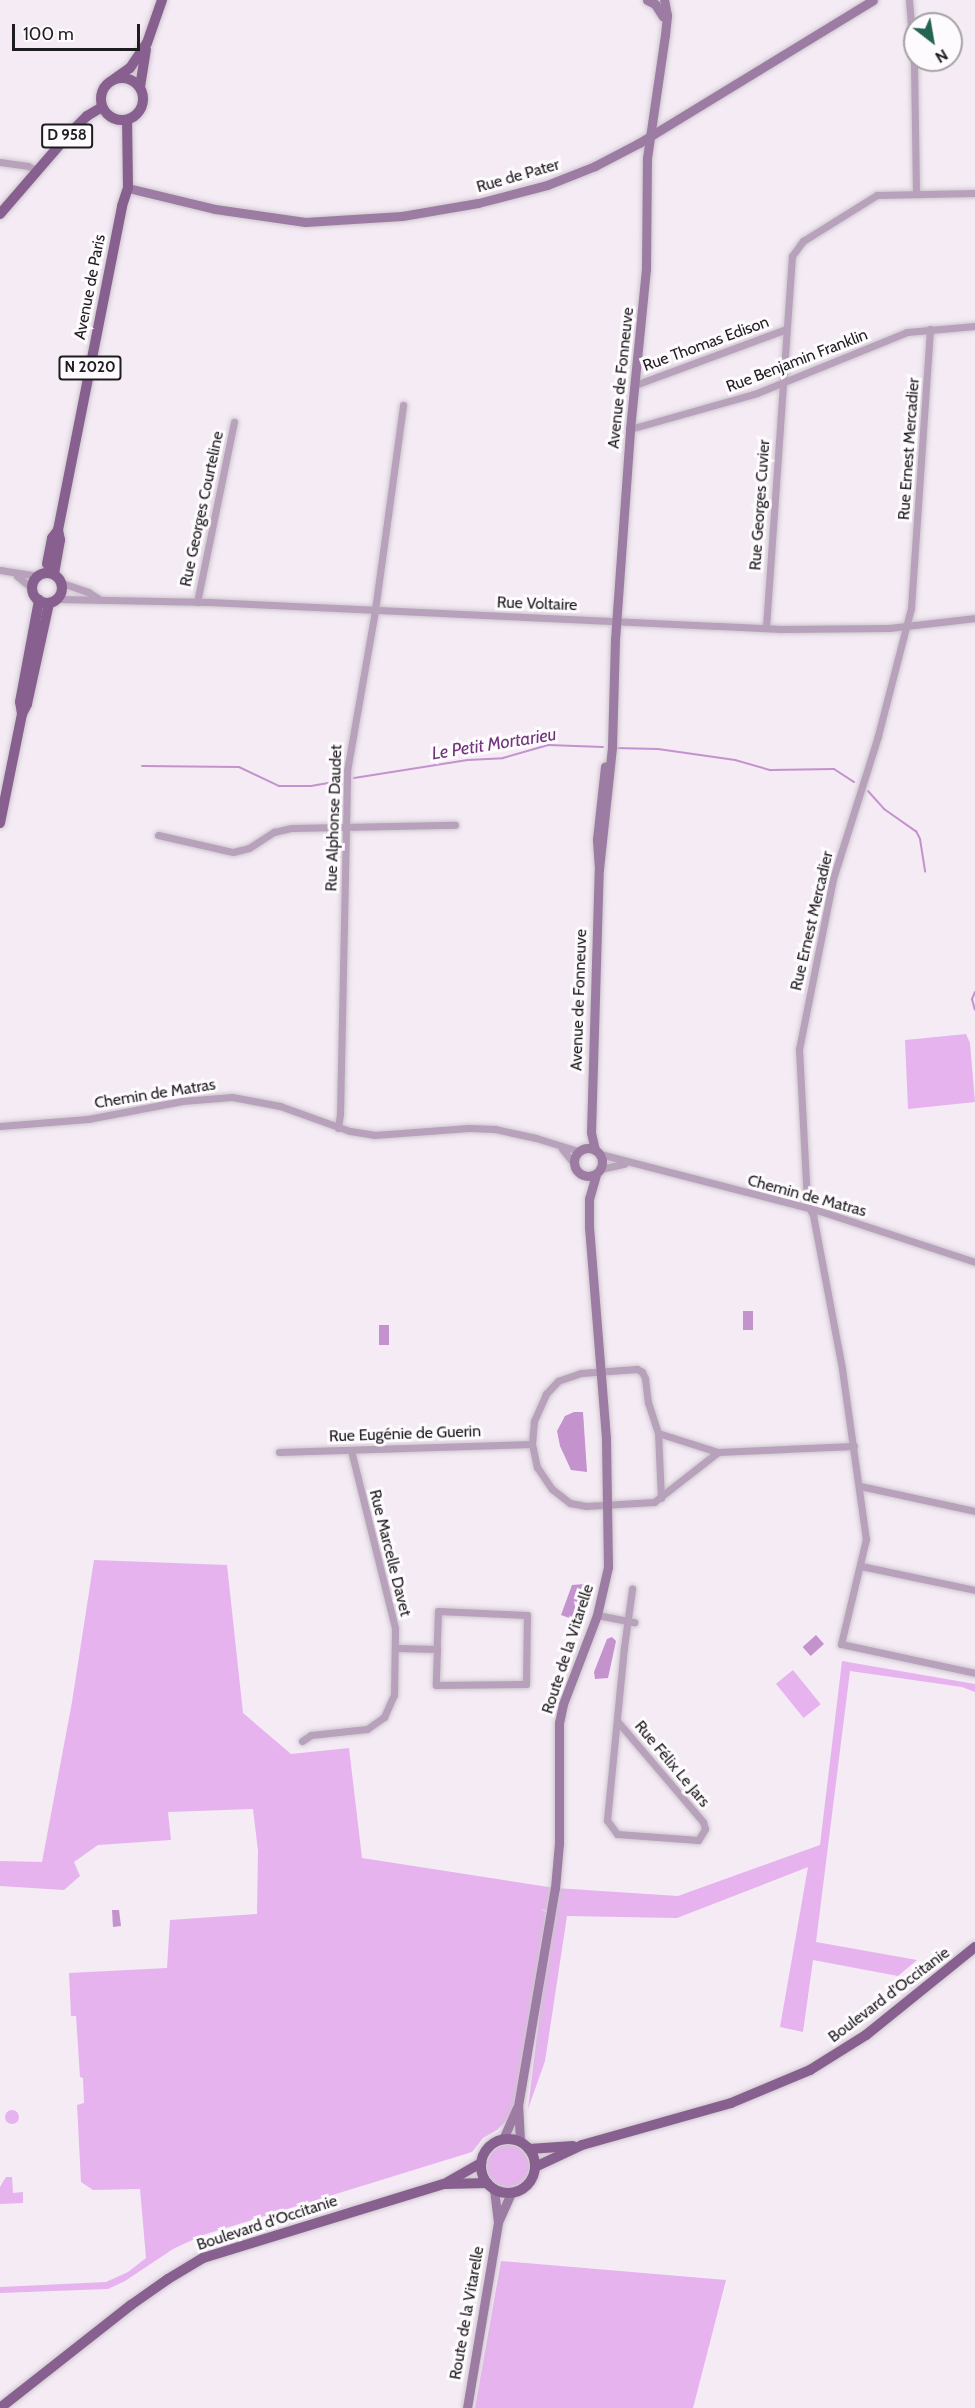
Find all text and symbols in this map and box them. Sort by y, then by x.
scale bar [15,12,142,50]
north arrow [903,12,963,72]
text: 100 m [23,23,74,45]
text: N [932,45,951,67]
road number: D 958 [40,124,94,148]
street label: Rue de Pater [474,155,562,197]
street label: Avenue de Paris [70,233,110,341]
street label: Avenue de Fonneuve [604,306,638,450]
street label: Rue Thomas Edison [640,312,772,376]
street label: Rue Benjamin Franklin [724,325,870,397]
road number: N 2020 [57,356,123,380]
street label: Rue Ernest Mercadier [894,377,924,521]
street label: Rue Georges Courteline [176,430,228,588]
street label: Rue Georges Cuvier [746,439,774,571]
street label: Rue Voltaire [496,593,578,615]
water label: Le Petit Mortarieu [430,723,558,765]
street label: Rue Alphonse Daudet [322,744,346,892]
street label: Rue Ernest Mercadier [787,849,837,993]
street label: Avenue de Fonneuve [567,929,591,1071]
street label: Chemin de Matras [93,1075,217,1113]
street label: Chemin de Matras [745,1171,869,1221]
street label: Rue Eugénie de Guerin [329,1422,481,1446]
street label: Rue Marcelle Davet [365,1488,415,1618]
street label: Route de la Vitarelle [538,1582,598,1716]
street label: Rue Félix Le Jars [630,1717,714,1811]
street label: Boulevard d'Occitanie [825,1943,953,2047]
street label: Boulevard d'Occitanie [194,2191,340,2255]
street label: Route de la Vitarelle [446,2245,488,2381]

